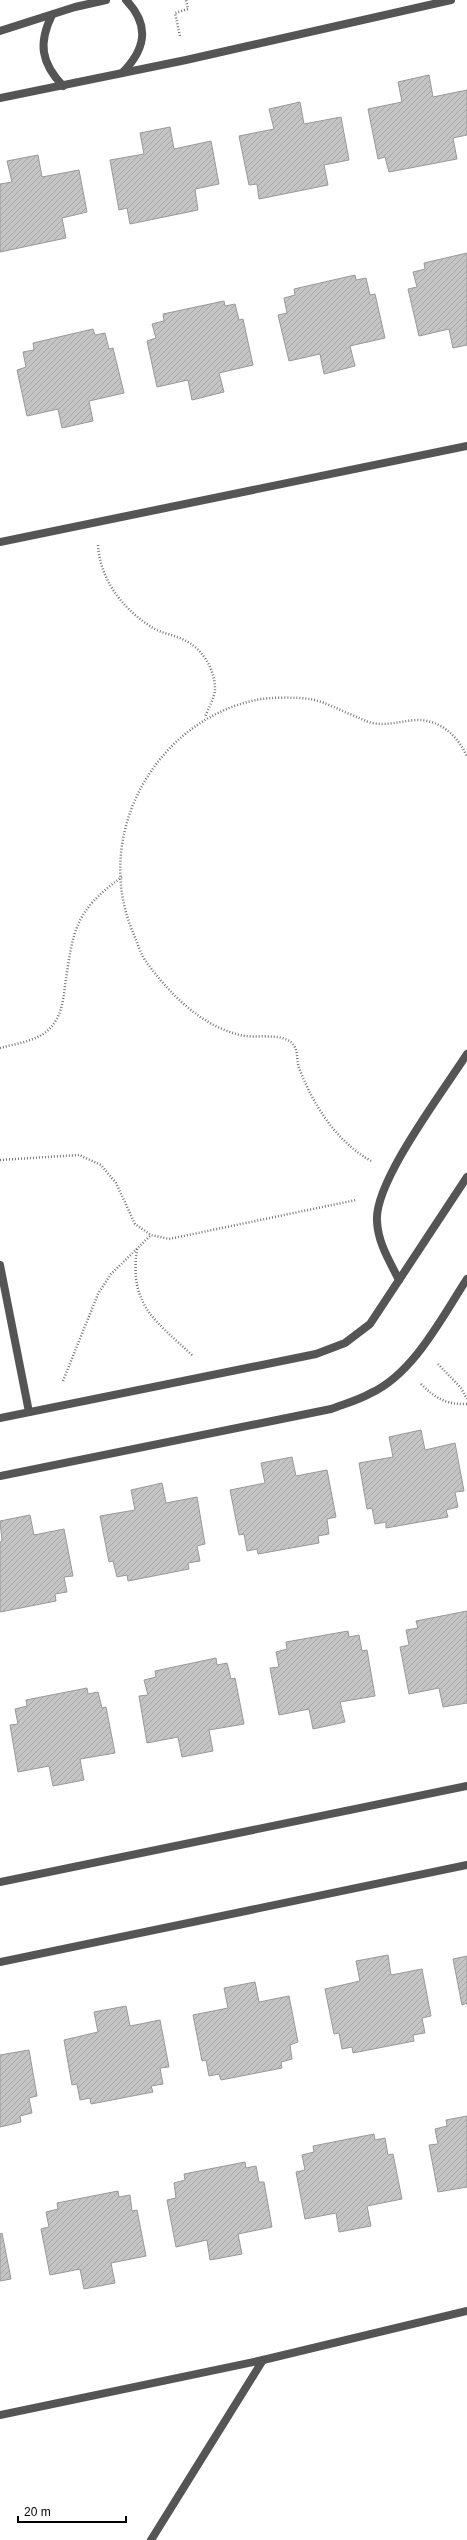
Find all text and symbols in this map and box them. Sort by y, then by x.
scale bar [18,2498,126,2524]
text: 20 m [24,2505,51,2519]

